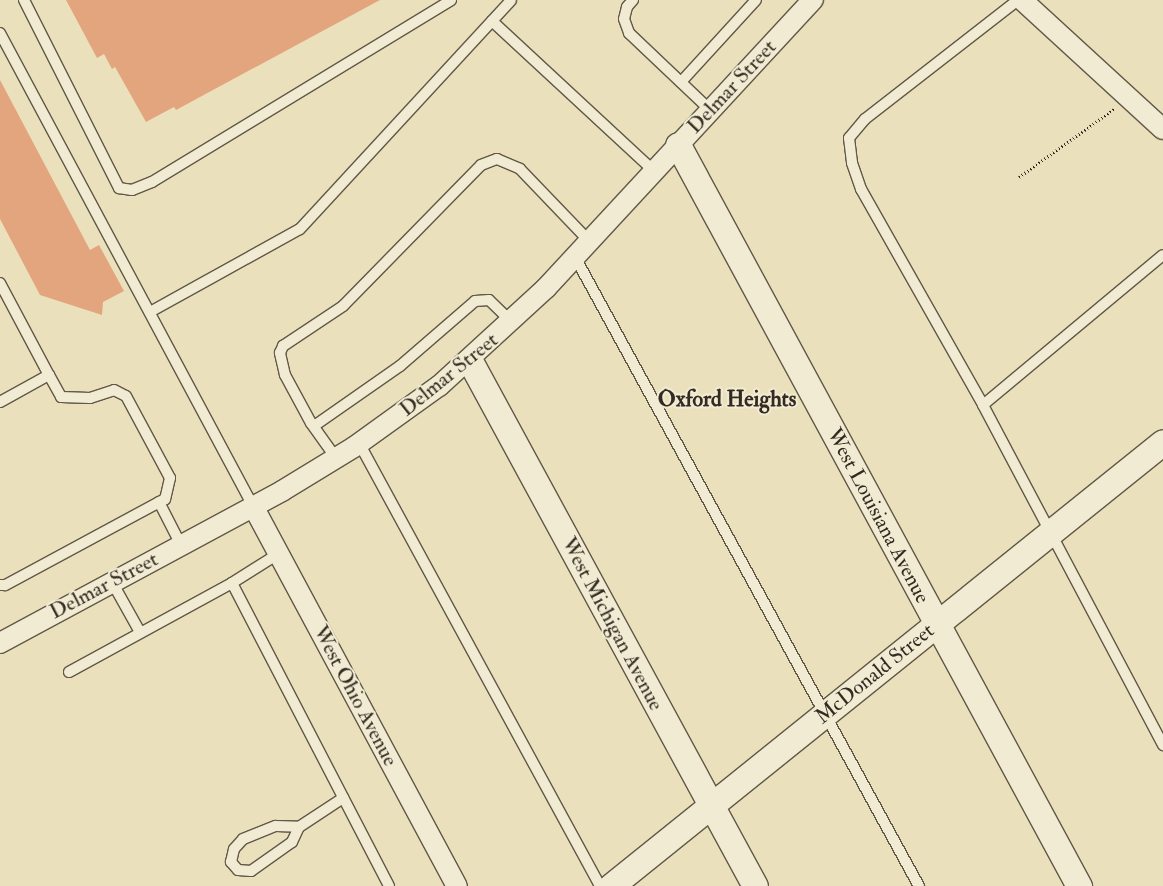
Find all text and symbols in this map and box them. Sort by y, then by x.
street label: Delmar Street [682,35,782,139]
street label: Delmar Street [395,328,503,422]
district label: Oxford Heights [658,387,796,413]
street label: West Louisiana Avenue [821,424,935,608]
street label: West Michigan Avenue [556,533,668,715]
street label: Delmar Street [46,547,162,625]
street label: McDonald Street [810,618,940,730]
street label: West Ohio Avenue [307,621,403,771]

